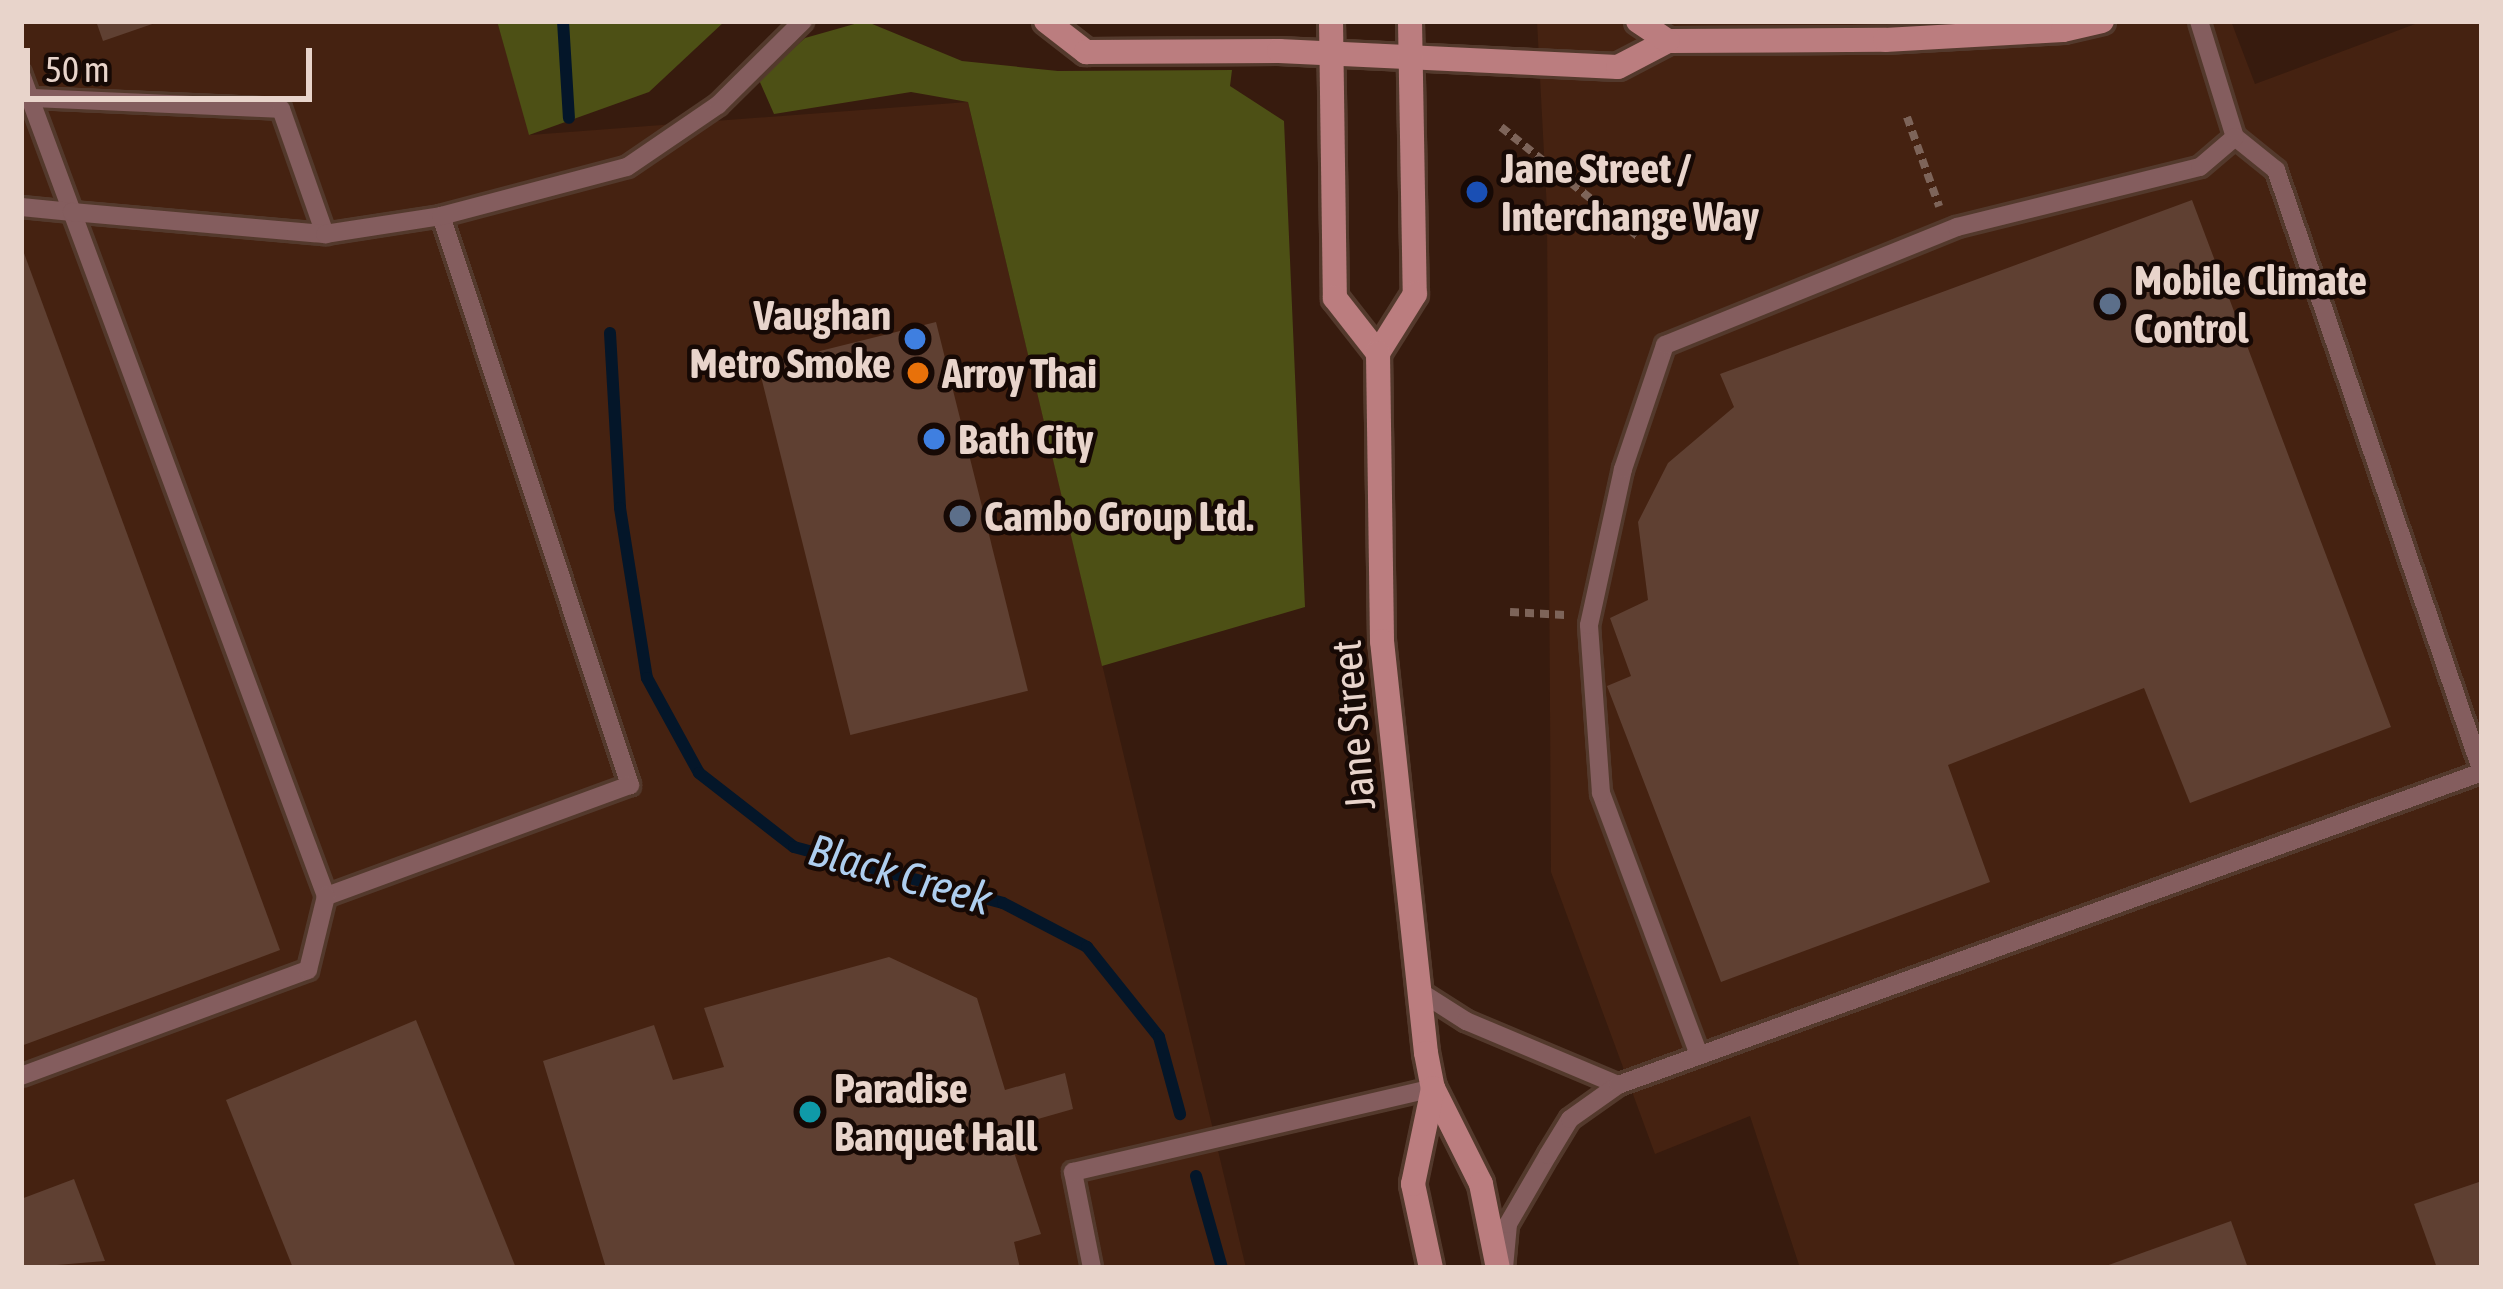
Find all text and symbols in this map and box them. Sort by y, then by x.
scale bar [30,24,318,98]
text: 50 m [45,48,110,90]
place label: Jane Street / Interchange Way [1501,143,1759,242]
marker: Jane Street / Interchange Way [1464,179,1490,205]
place label: Mobile Climate Control [2134,255,2367,354]
place label: Vaughan Metro Smoke [689,290,891,388]
marker: Mobile Climate Control [2097,291,2123,317]
marker: Vaughan Metro Smoke [902,326,928,352]
place label: Arroy Thai [942,348,1097,398]
marker: Arroy Thai [905,360,931,386]
place label: Bath City [958,414,1094,464]
marker: Bath City [921,426,947,452]
place label: Cambo Group Ltd. [984,491,1254,541]
marker: Cambo Group Ltd. [947,503,973,529]
street label: Jane Street [1320,638,1386,812]
water label: Black Creek [802,823,998,927]
place label: Paradise Banquet Hall [834,1063,1037,1162]
marker: Paradise Banquet Hall [797,1099,823,1125]

